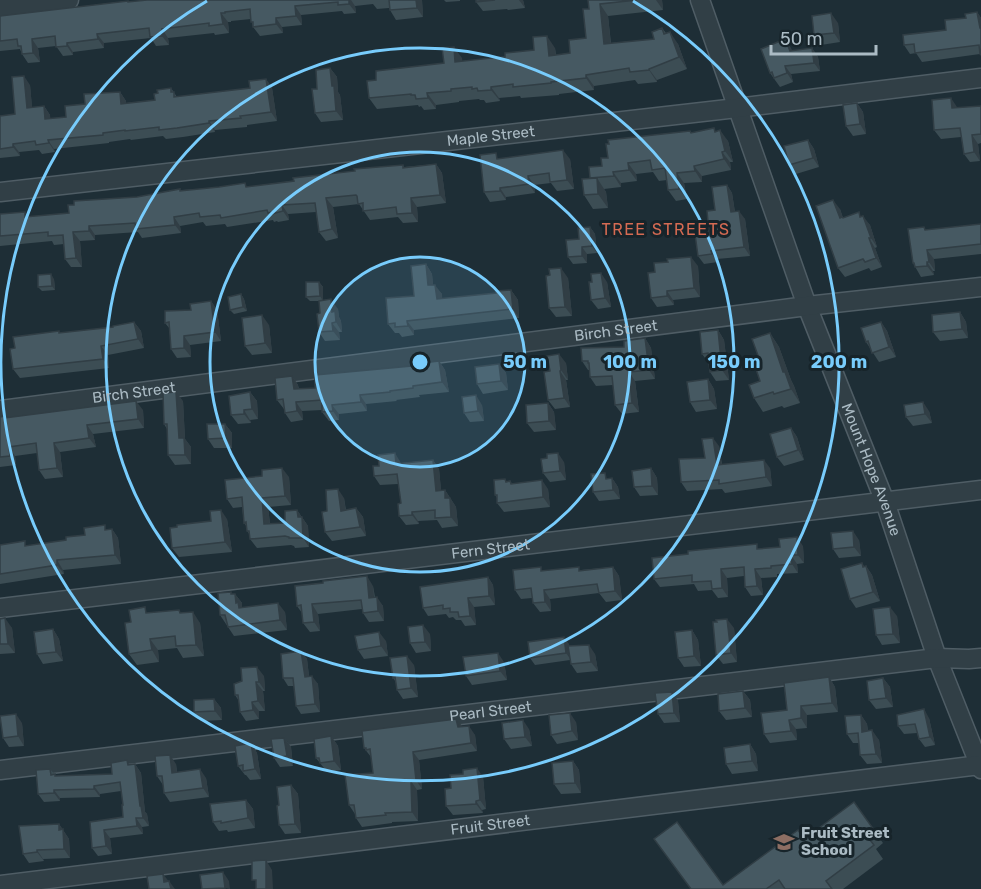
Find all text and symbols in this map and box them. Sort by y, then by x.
scale bar [771,18,876,56]
text: 50 m [780,28,823,50]
street label: Maple Street [446,122,536,150]
district label: TREE STREETS [601,220,731,239]
street label: Birch Street [573,316,659,345]
text: 50 m [503,351,547,373]
text: 100 m [603,351,657,373]
text: 150 m [707,351,761,373]
text: 200 m [811,351,867,373]
centre of rings [410,352,430,372]
street label: Birch Street [91,378,177,407]
street label: Mount Hope Avenue [838,401,905,538]
street label: Fern Street [450,535,531,563]
street label: Pearl Street [448,698,533,725]
street label: Fruit Street [450,811,531,839]
place label: Fruit Street School [801,824,890,859]
school or university icon: Fruit Street School [772,830,796,854]

